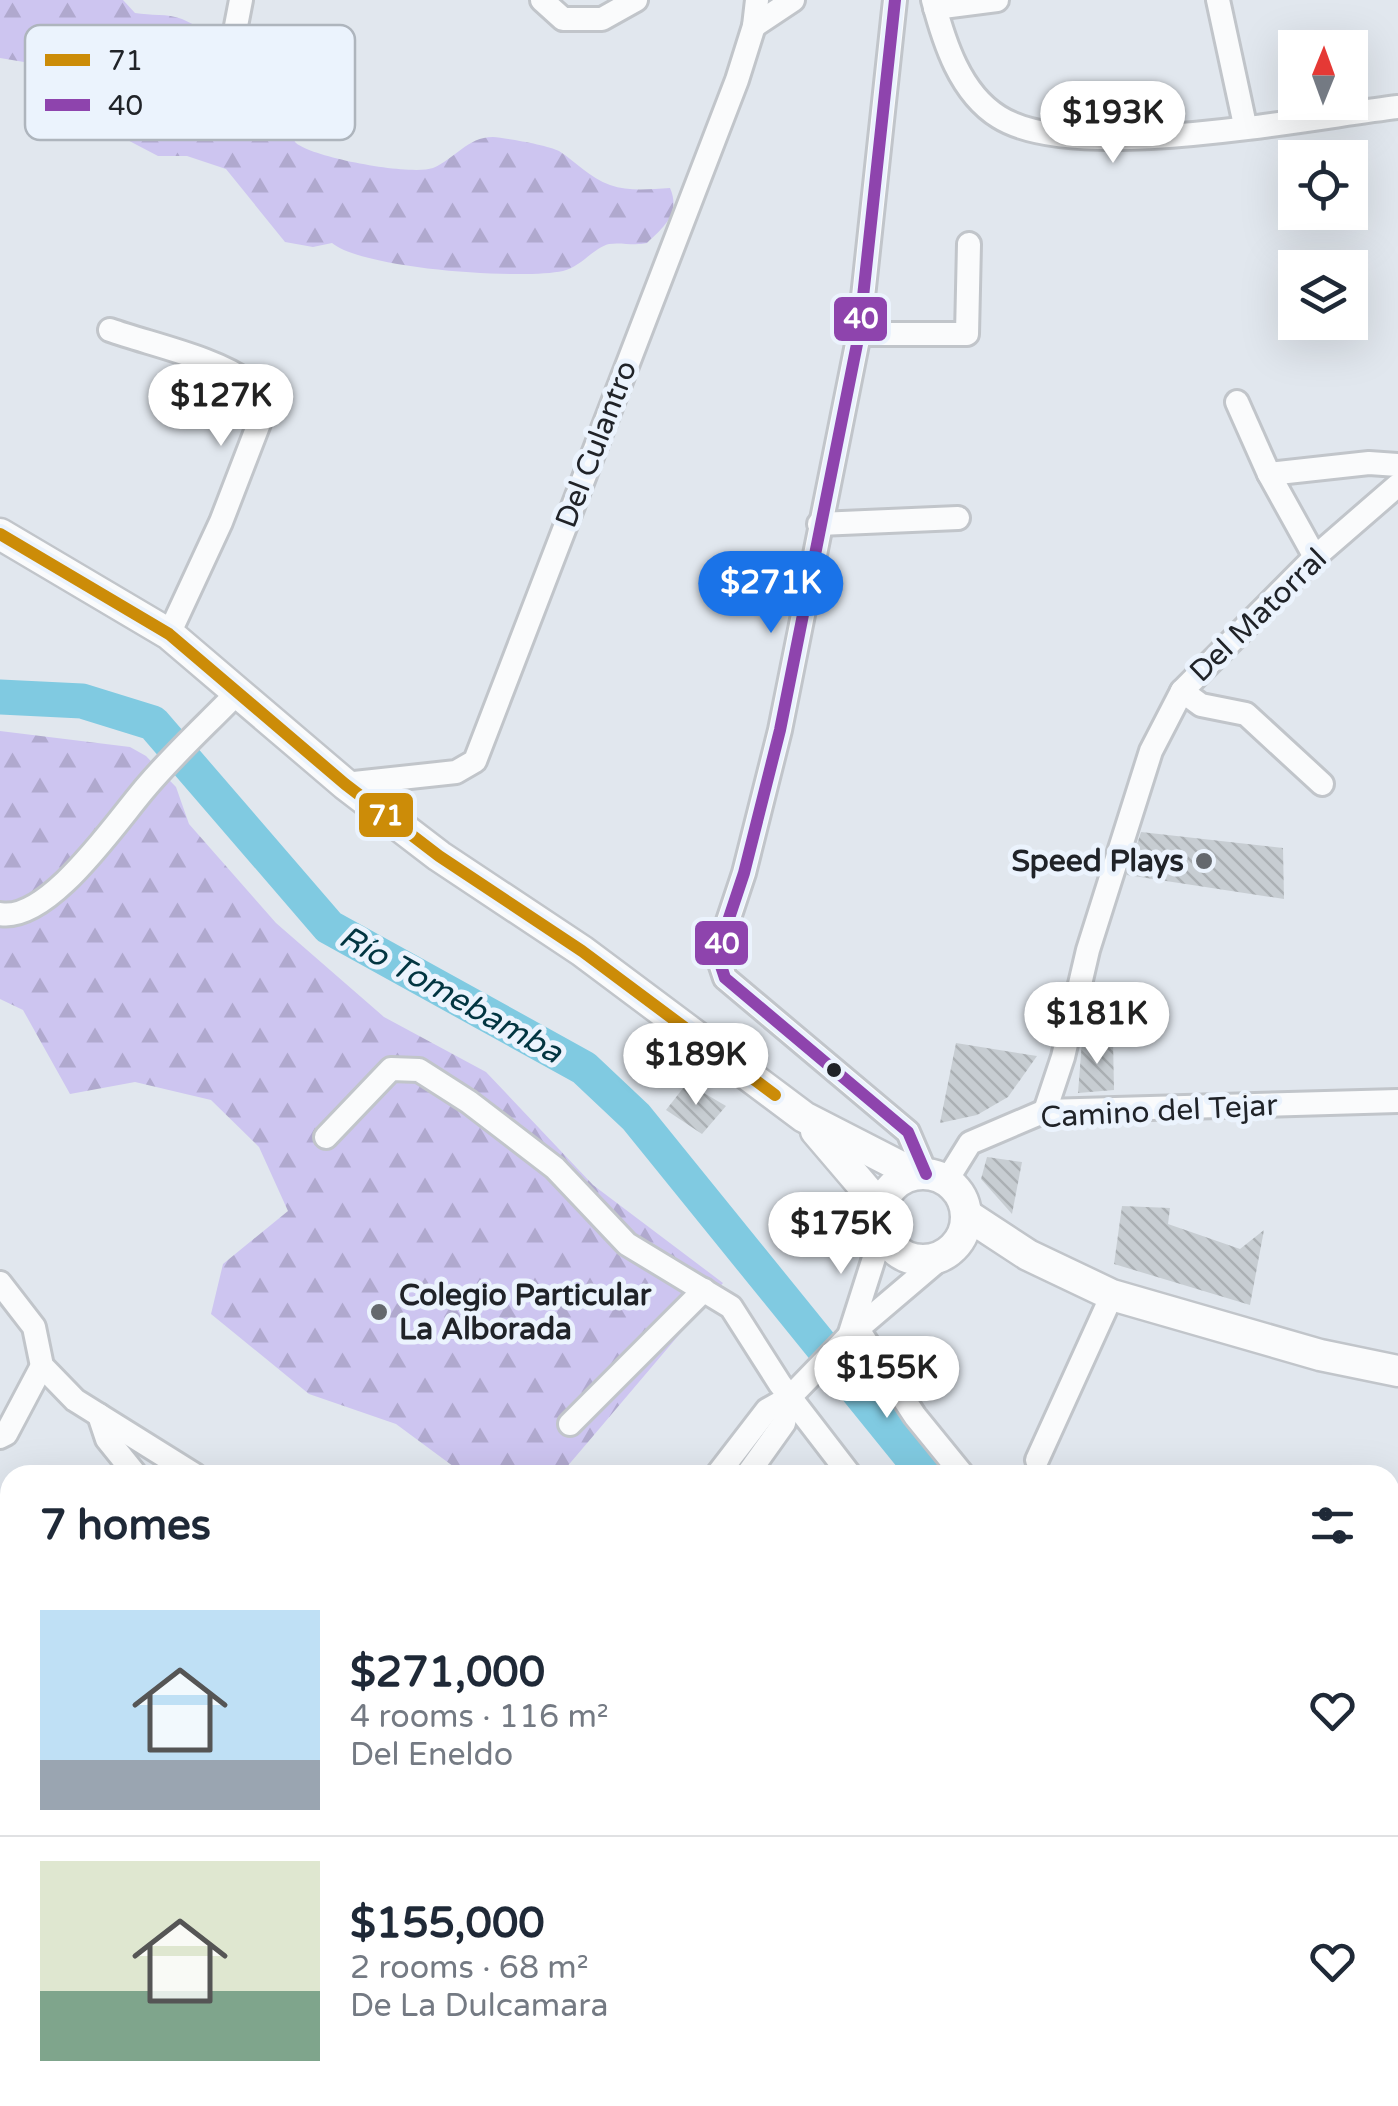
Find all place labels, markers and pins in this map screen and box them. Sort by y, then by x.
pin: $193K [1043,81,1183,166]
pin: $127K [151,364,291,449]
pin: $271K [701,551,841,636]
place label: Speed Plays [1012,843,1184,880]
marker: Speed Plays [1193,850,1215,872]
pin: $181K [1027,982,1167,1067]
pin: $189K [626,1023,766,1108]
unlabelled marker [824,1060,844,1080]
pin: $175K [771,1192,911,1277]
place label: Colegio Particular La Alborada [399,1277,652,1348]
marker: Colegio Particular La Alborada [368,1301,390,1323]
pin: $155K [817,1336,957,1421]

